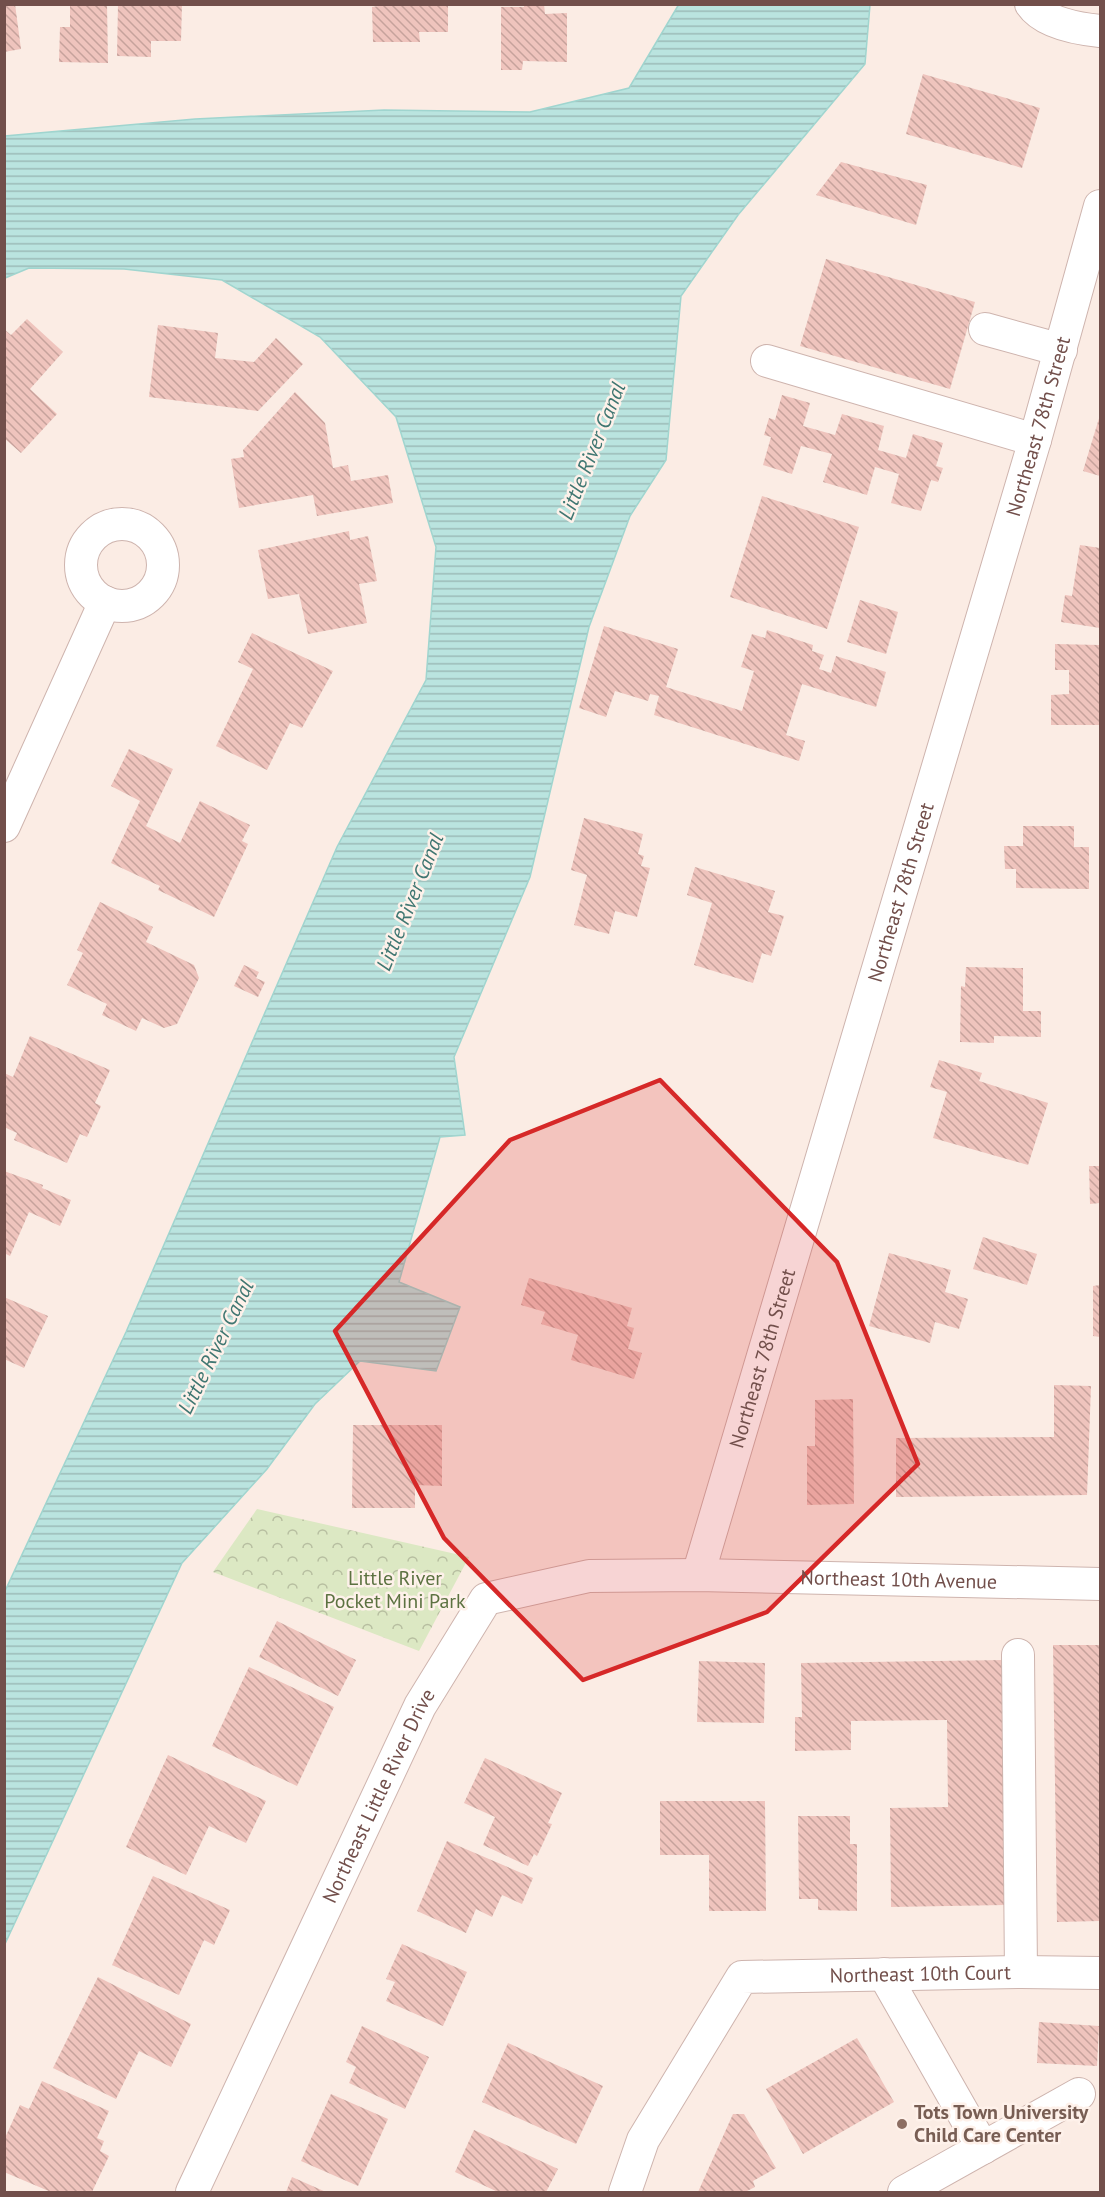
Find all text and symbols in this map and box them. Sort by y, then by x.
street label: Northeast 78th Street [1000,333,1076,519]
water label: Little River Canal [552,378,631,523]
street label: Northeast 78th Street [862,799,940,985]
water label: Little River Canal [370,829,449,974]
street label: Northeast 78th Street [723,1265,801,1451]
water label: Little River Canal [171,1275,260,1418]
street label: Northeast 10th Avenue [800,1564,997,1595]
park label: Little River Pocket Mini Park [324,1565,466,1614]
street label: Northeast Little River Drive [316,1683,441,1907]
street label: Northeast 10th Court [829,1959,1011,1988]
place label: Tots Town University Child Care Center [914,2099,1089,2148]
marker: Tots Town University Child Care Center [895,2117,909,2131]

